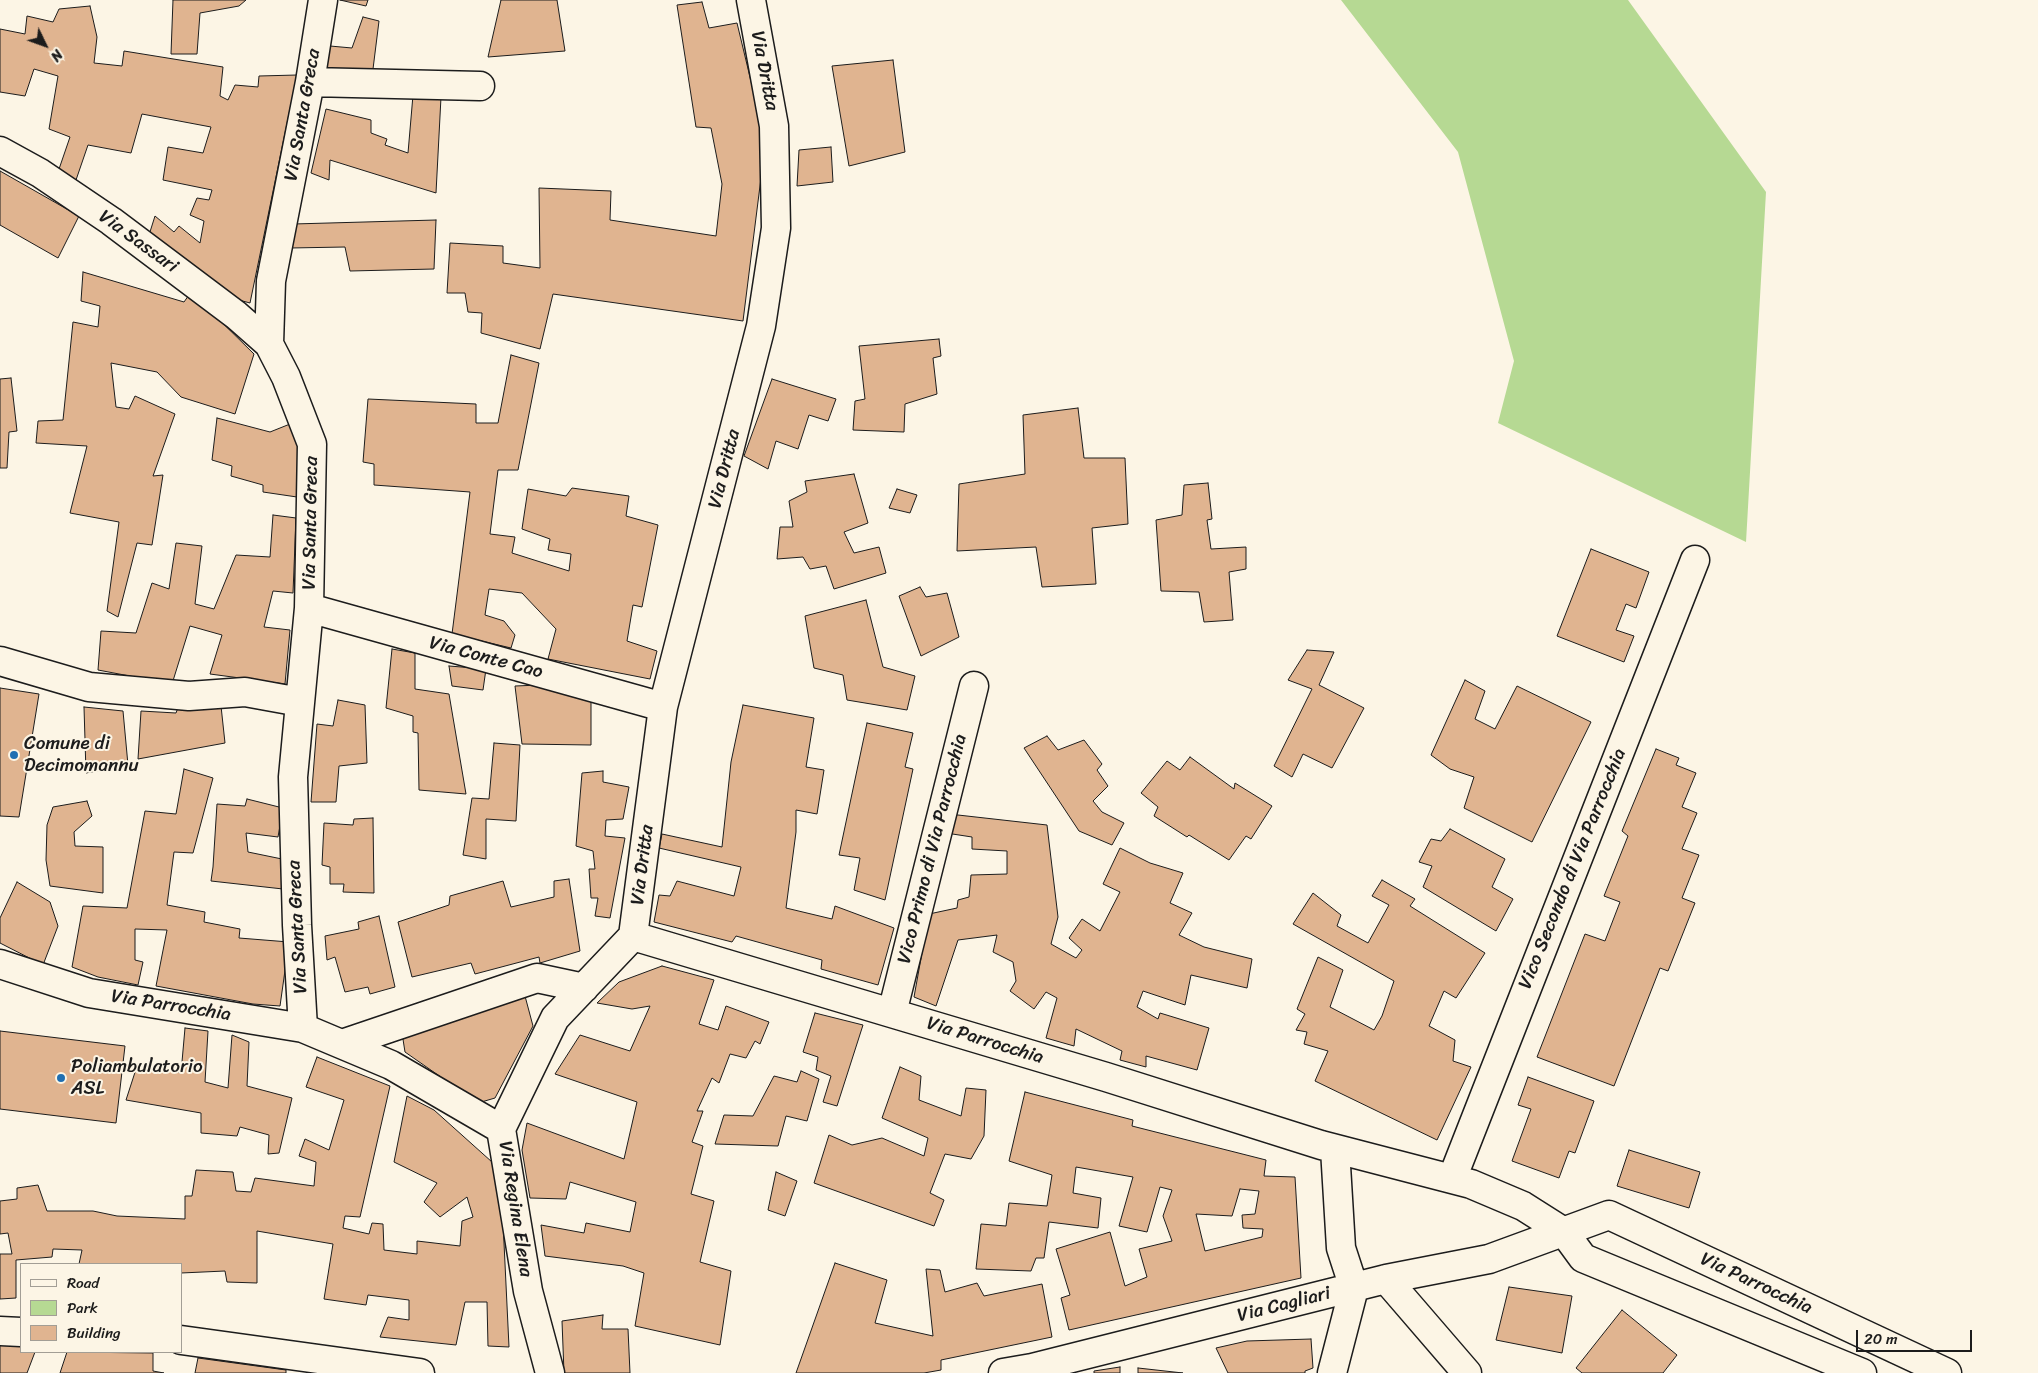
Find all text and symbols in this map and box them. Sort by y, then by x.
north arrow [20,20,70,70]
street label: Via Dritta [745,29,783,113]
text: N [44,43,69,67]
street label: Via Santa Greca [280,47,326,183]
street label: Via Sassari [94,206,182,278]
street label: Via Dritta [704,427,746,511]
street label: Via Santa Greca [298,456,324,590]
street label: Via Conte Cao [427,632,545,684]
street label: Vico Primo di Via Parrocchia [893,732,973,966]
place label: Comune di Decimomannu [24,733,139,777]
street label: Vico Secondo di Via Parrocchia [1514,745,1632,993]
marker: Comune di Decimomannu [8,749,20,761]
street label: Via Dritta [627,824,659,906]
street label: Via Santa Greca [283,860,313,994]
street label: Via Parrocchia [109,985,233,1027]
street label: Via Parrocchia [924,1012,1046,1070]
place label: Poliambulatorio ASL [71,1056,203,1100]
marker: Poliambulatorio ASL [55,1072,67,1084]
street label: Via Regina Elena [493,1139,537,1279]
street label: Via Parrocchia [1696,1248,1816,1320]
legend [20,1263,182,1353]
text: Road [67,1270,99,1296]
street label: Via Cagliari [1235,1282,1333,1328]
text: Park [67,1295,98,1321]
text: Building [67,1320,121,1346]
scale bar [1858,1320,1974,1352]
text: 20 m [1864,1326,1898,1352]

